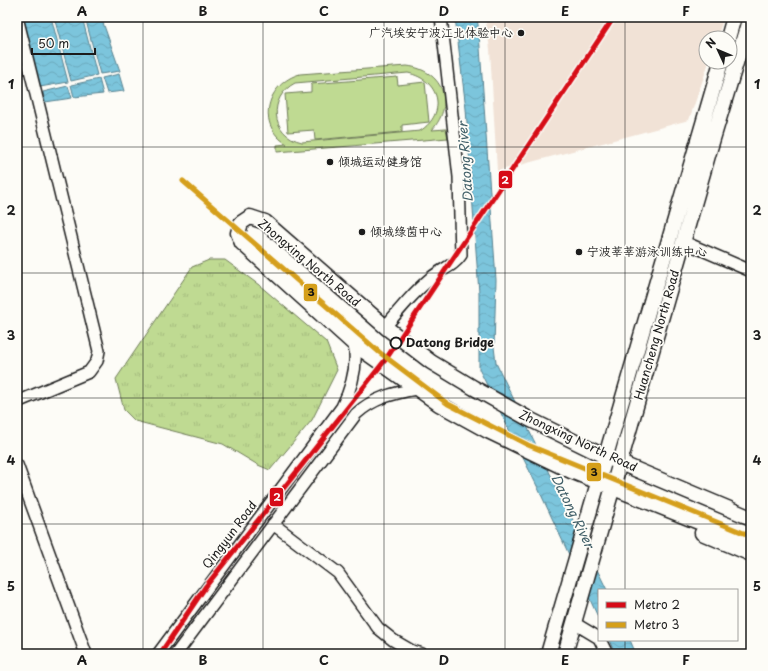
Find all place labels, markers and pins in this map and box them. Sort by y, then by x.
place label: 广汽埃安宁波江北体验中心 [369,23,513,41]
marker: 广汽埃安宁波江北体验中心 [516,28,526,38]
place label: 倾城运动健身馆 [338,152,422,170]
marker: 倾城运动健身馆 [325,157,335,167]
place label: 倾城绿茵中心 [370,222,442,240]
marker: 倾城绿茵中心 [357,227,367,237]
place label: 宁波莘莘游泳训练中心 [587,242,707,260]
marker: 宁波莘莘游泳训练中心 [574,247,584,257]
place label: Datong Bridge [406,333,494,351]
marker: Datong Bridge [389,336,403,350]

